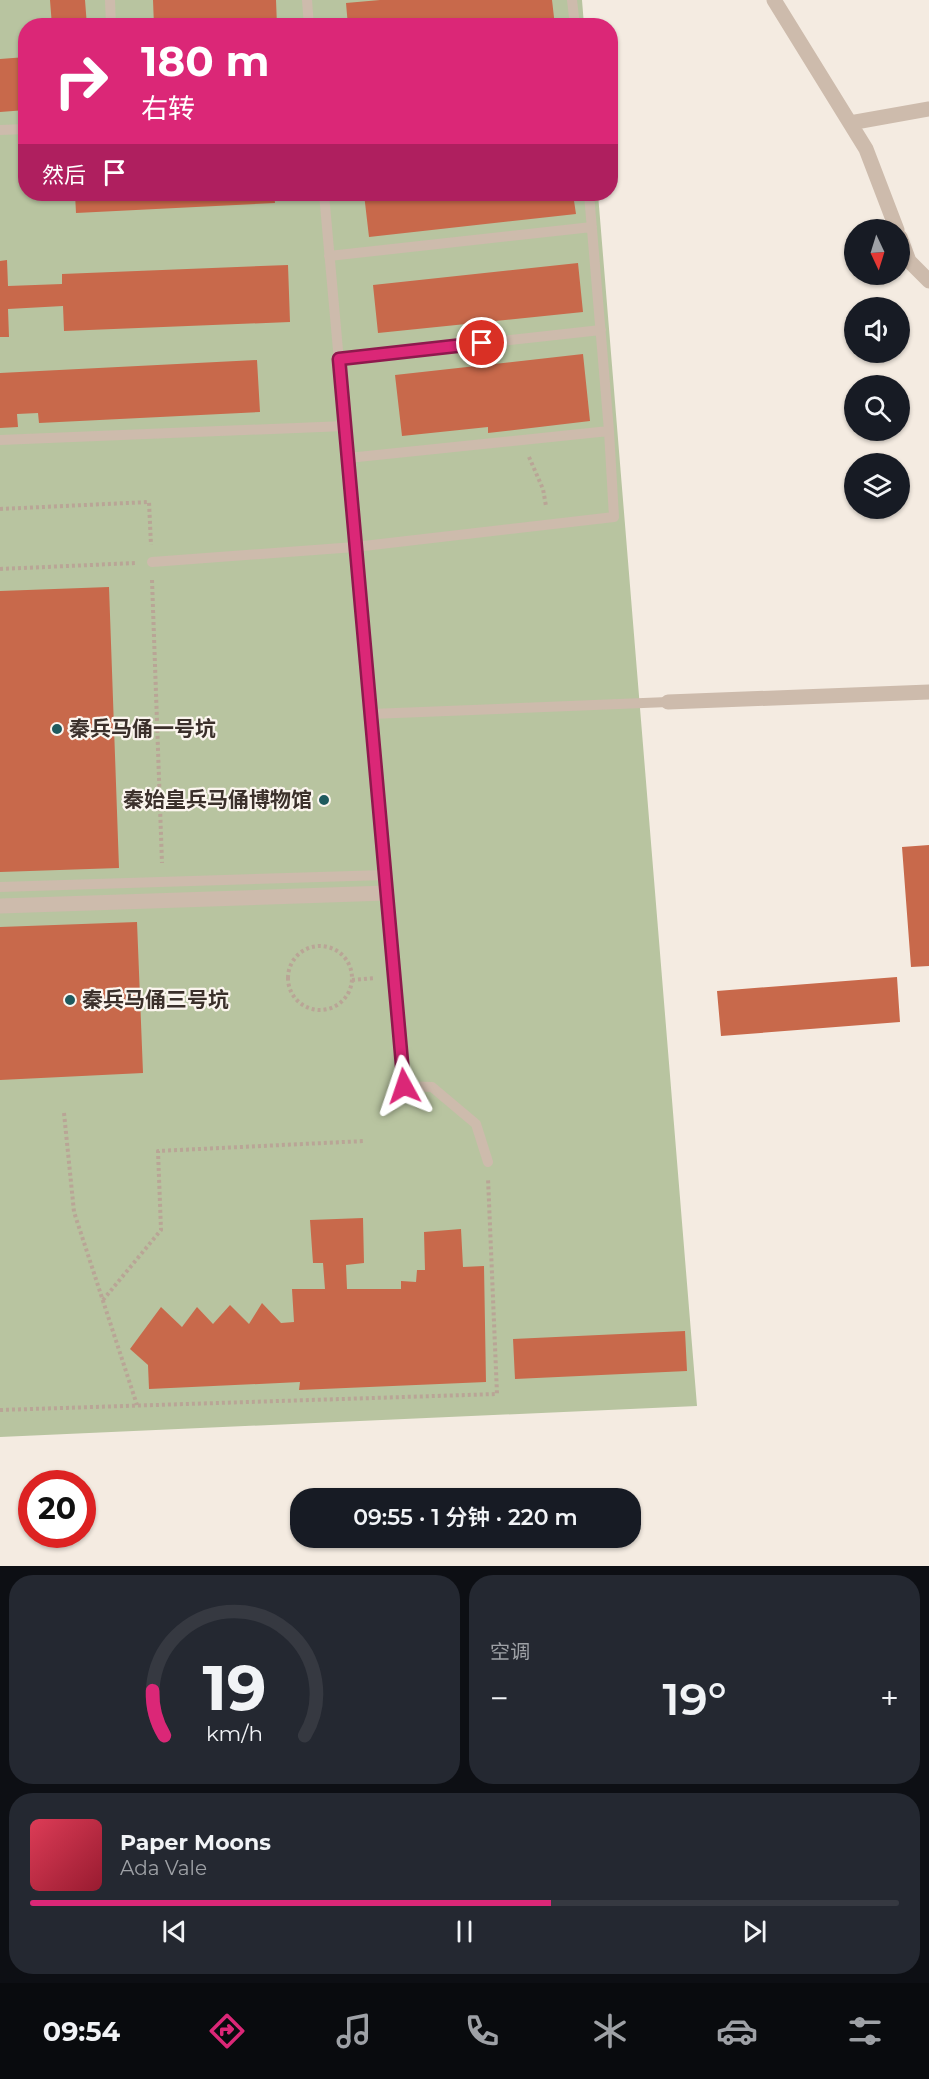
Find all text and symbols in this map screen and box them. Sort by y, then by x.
text: 180 m [141,35,270,87]
icon: right [42,42,120,120]
text: 右转 [141,92,195,125]
icon: arrive [98,156,131,189]
text: 然后 [42,162,86,189]
north arrow [844,219,910,285]
map controls [844,219,910,519]
button: sound [844,297,910,363]
pin [456,317,507,368]
icon: arrive [465,326,498,359]
button: search [844,375,910,441]
button: layers [844,453,910,519]
place label: 秦兵马俑一号坑 [69,716,216,741]
marker: 秦兵马俑一号坑 [50,722,64,736]
place label: 秦始皇兵马俑博物馆 [123,787,312,812]
marker: 秦始皇兵马俑博物馆 [317,793,331,807]
place label: 秦兵马俑三号坑 [82,987,229,1012]
marker: 秦兵马俑三号坑 [63,993,77,1007]
position arrow [372,1054,436,1118]
speed limit sign: 20 [18,1470,96,1548]
text: 09:55 · 1 分钟 · 220 m [353,1504,578,1531]
text: 空调 [490,1640,530,1664]
text: 19 [202,1650,267,1726]
text: 19° [662,1671,727,1726]
text: − [490,1678,509,1718]
text: + [880,1678,899,1718]
text: km/h [206,1721,263,1747]
text: Paper Moons [120,1829,271,1856]
text: Ada Vale [120,1856,207,1880]
icon: previous [158,1915,191,1948]
icon: pause [448,1915,481,1948]
icon: next [738,1915,771,1948]
icon: directions [206,2010,248,2052]
icon: music [333,2010,375,2052]
icon: phone [461,2010,503,2052]
icon: climate [589,2010,631,2052]
icon: car [716,2010,758,2052]
icon: filters [844,2010,886,2052]
text: 09:54 [43,2015,120,2048]

